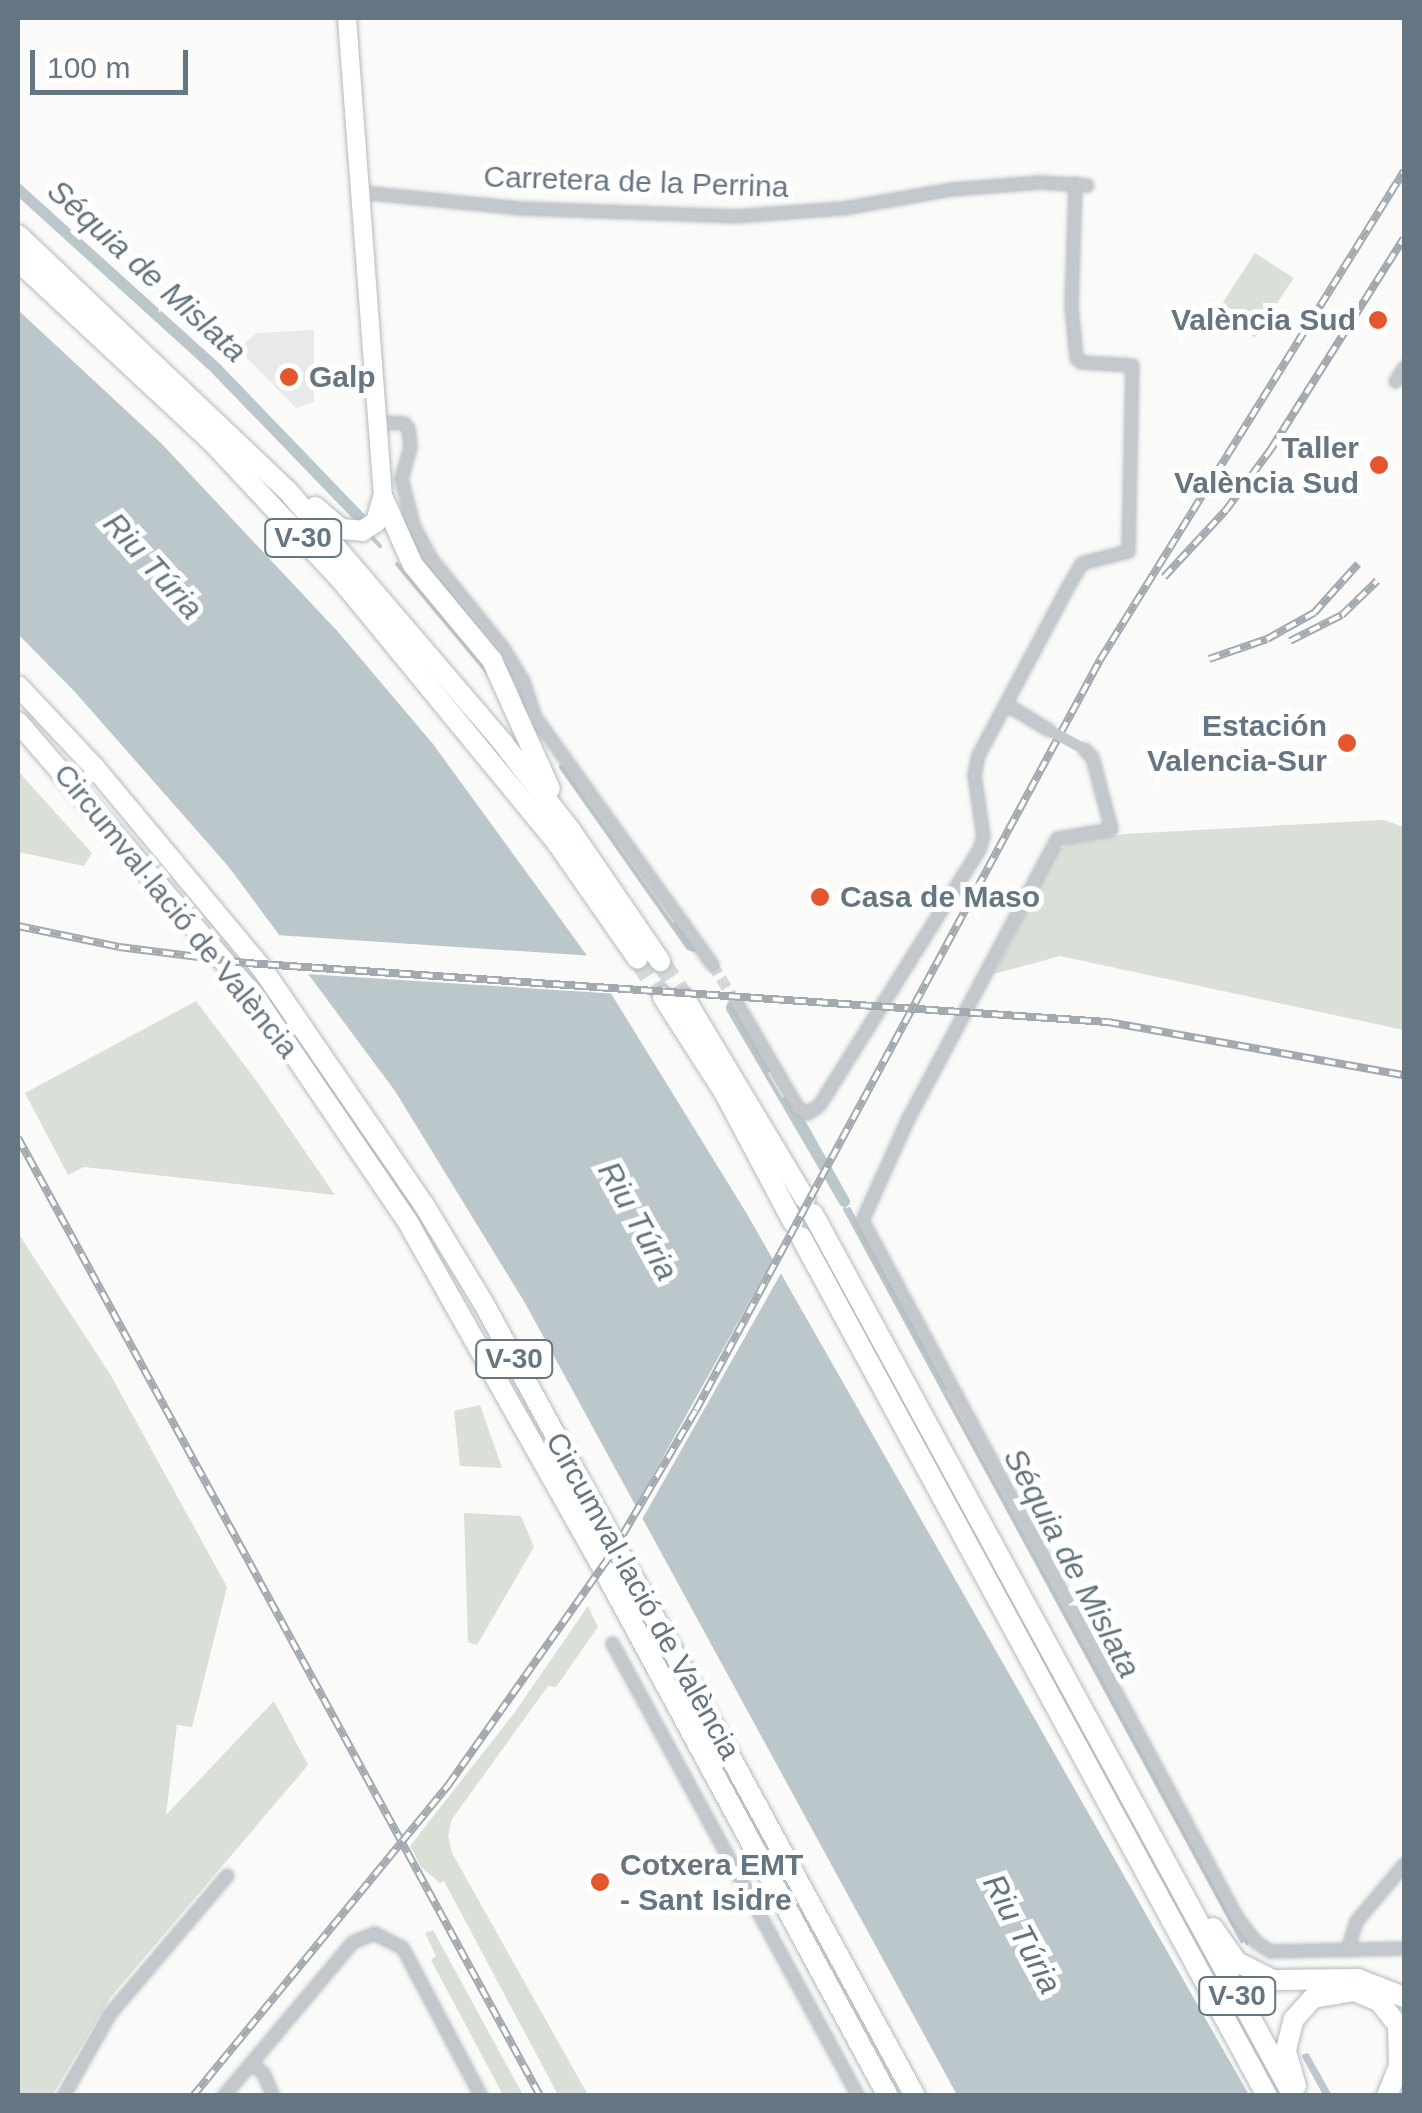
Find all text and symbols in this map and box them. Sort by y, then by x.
scale bar [35,30,192,92]
text: 100 m [47,51,130,84]
street label: Carretera de la Perrina [483,159,789,205]
water label: Séquia de Mislata [40,172,254,370]
place label: València Sud [1171,302,1356,338]
marker: València Sud [1365,307,1391,333]
place label: Galp [309,359,376,395]
marker: Galp [278,366,300,388]
place label: Taller València Sud [1174,430,1359,500]
marker: Taller València Sud [1368,454,1390,476]
water label: Riu Túria [95,505,211,627]
road number: V-30 [263,515,343,561]
place label: Estación Valencia-Sur [1147,708,1327,778]
marker: Estación Valencia-Sur [1336,732,1358,754]
street label: Circumval·lació de València [46,757,306,1065]
place label: Casa de Maso [840,879,1040,915]
marker: Casa de Maso [809,886,831,908]
water label: Riu Túria [590,1155,686,1287]
road number: V-30 [474,1336,554,1382]
street label: Circumval·lació de València [538,1426,748,1766]
water label: Séquia de Mislata [995,1442,1149,1684]
place label: Cotxera EMT - Sant Isidre [620,1847,803,1918]
water label: Riu Túria [975,1868,1069,2000]
marker: Cotxera EMT - Sant Isidre [589,1871,611,1893]
road number: V-30 [1197,1973,1277,2019]

